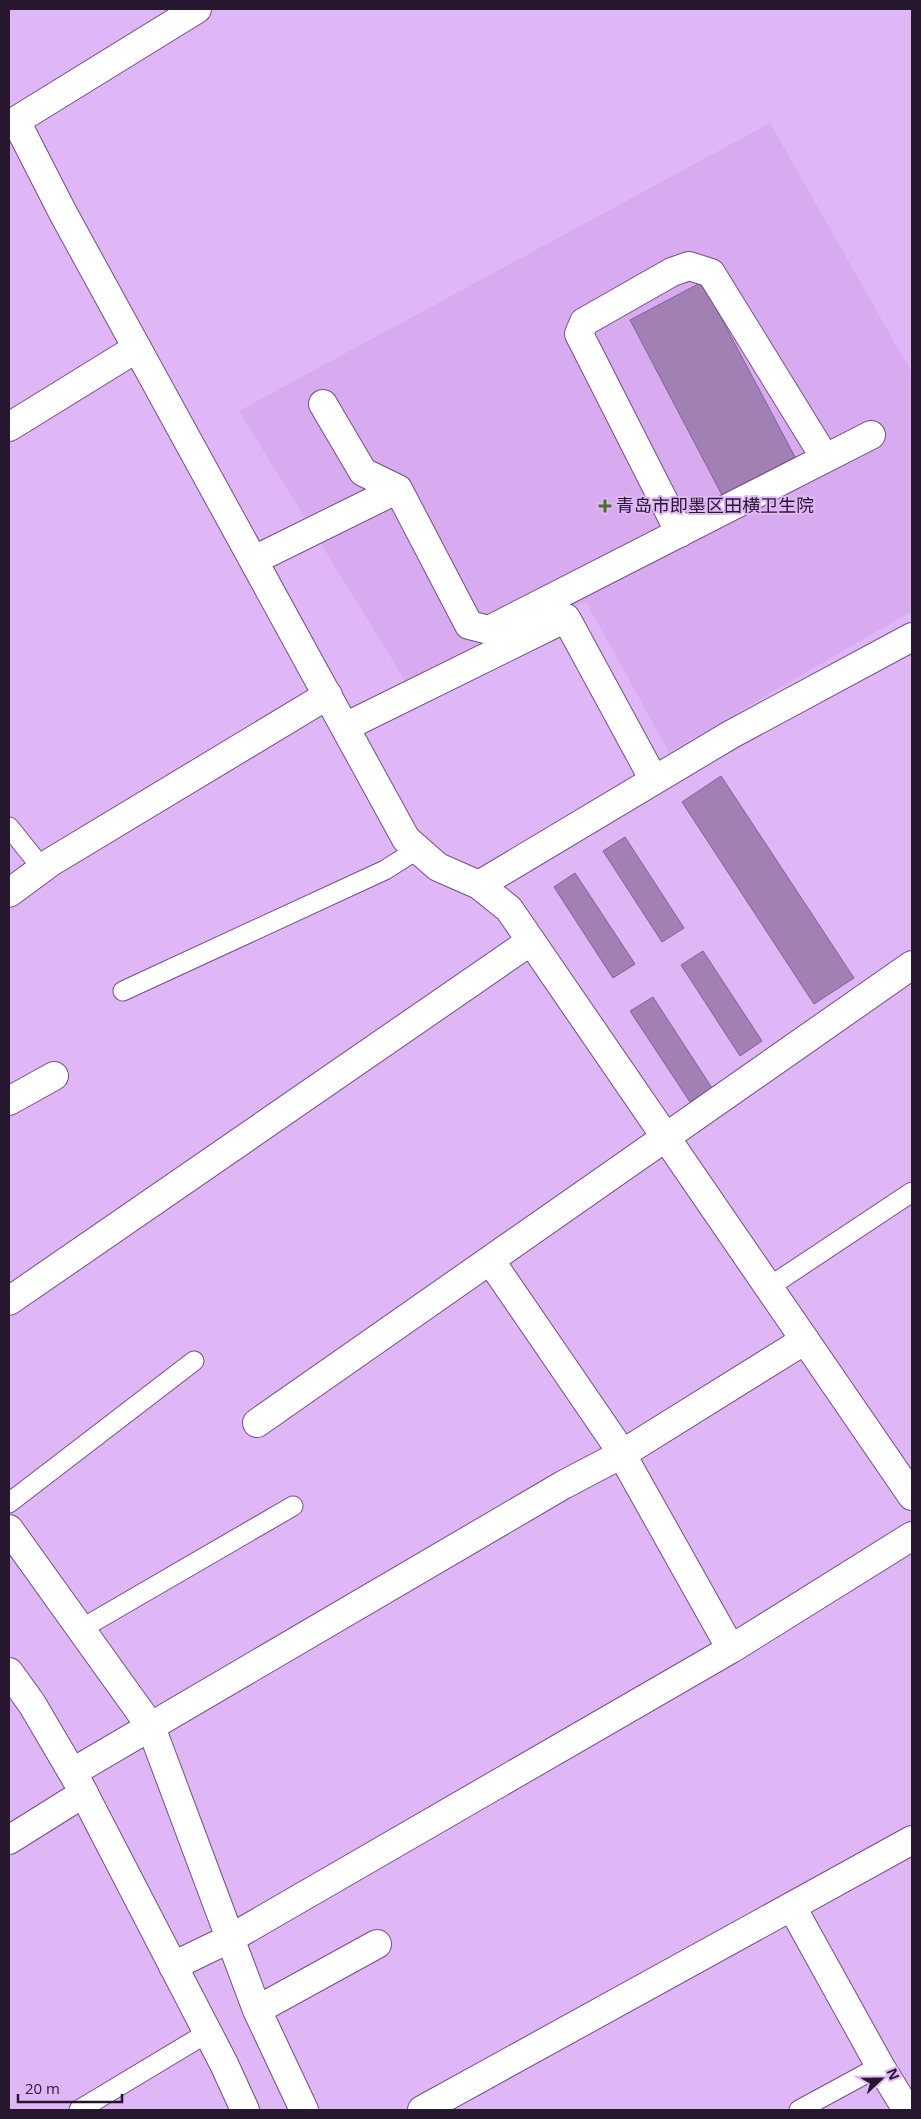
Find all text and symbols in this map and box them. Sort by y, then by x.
place label: 青岛市即墨区田横卫生院 [616,493,814,517]
marker: 青岛市即墨区田横卫生院 [598,499,612,513]
north arrow [856,2054,906,2104]
text: N [883,2065,904,2083]
scale bar [18,2072,121,2104]
text: 20 m [25,2078,60,2098]

